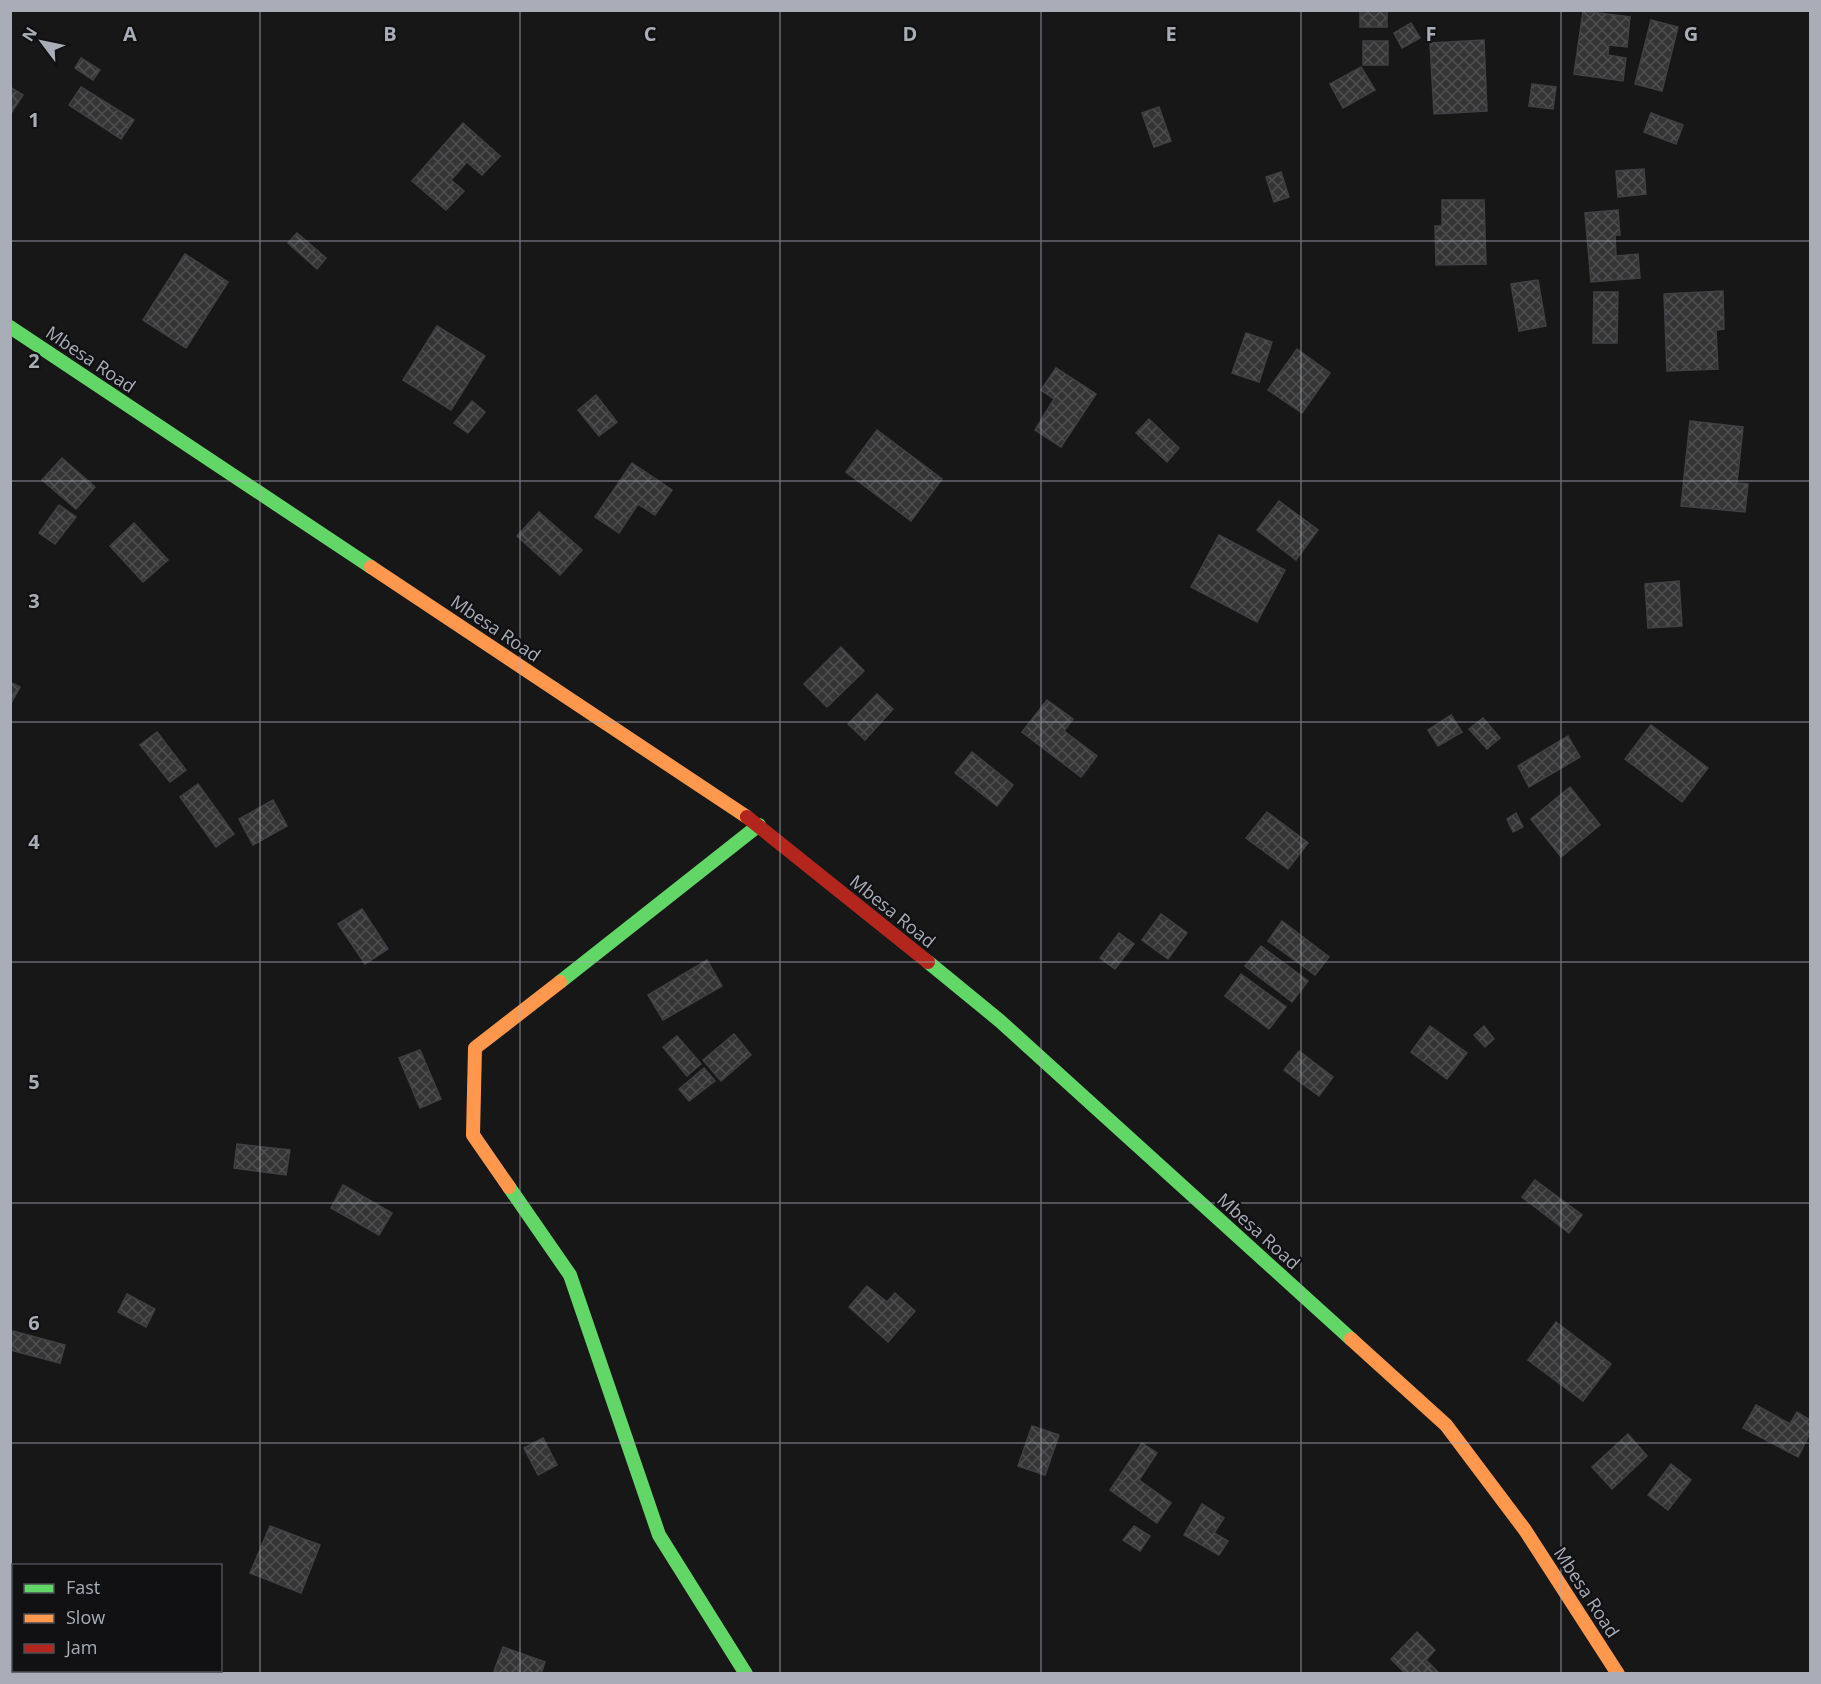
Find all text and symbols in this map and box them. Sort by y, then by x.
north arrow [12,12,72,72]
text: A [123,20,137,47]
text: B [383,20,397,47]
text: C [644,20,657,47]
text: D [903,20,917,47]
text: E [1165,20,1177,47]
text: F [1426,20,1436,47]
text: G [1684,20,1698,47]
text: N [17,23,42,45]
text: 1 [28,106,40,133]
street label: Mbesa Road [41,320,141,398]
text: 2 [28,347,40,374]
text: 3 [28,587,40,614]
street label: Mbesa Road [446,589,546,667]
text: 4 [28,828,40,855]
street label: Mbesa Road [845,869,941,953]
text: 5 [28,1068,40,1095]
street label: Mbesa Road [1213,1187,1305,1275]
text: 6 [28,1309,40,1336]
street label: Mbesa Road [1549,1542,1625,1642]
legend [12,1564,222,1672]
text: Fast [66,1575,100,1599]
text: Slow [66,1605,105,1629]
text: Jam [64,1635,98,1659]

